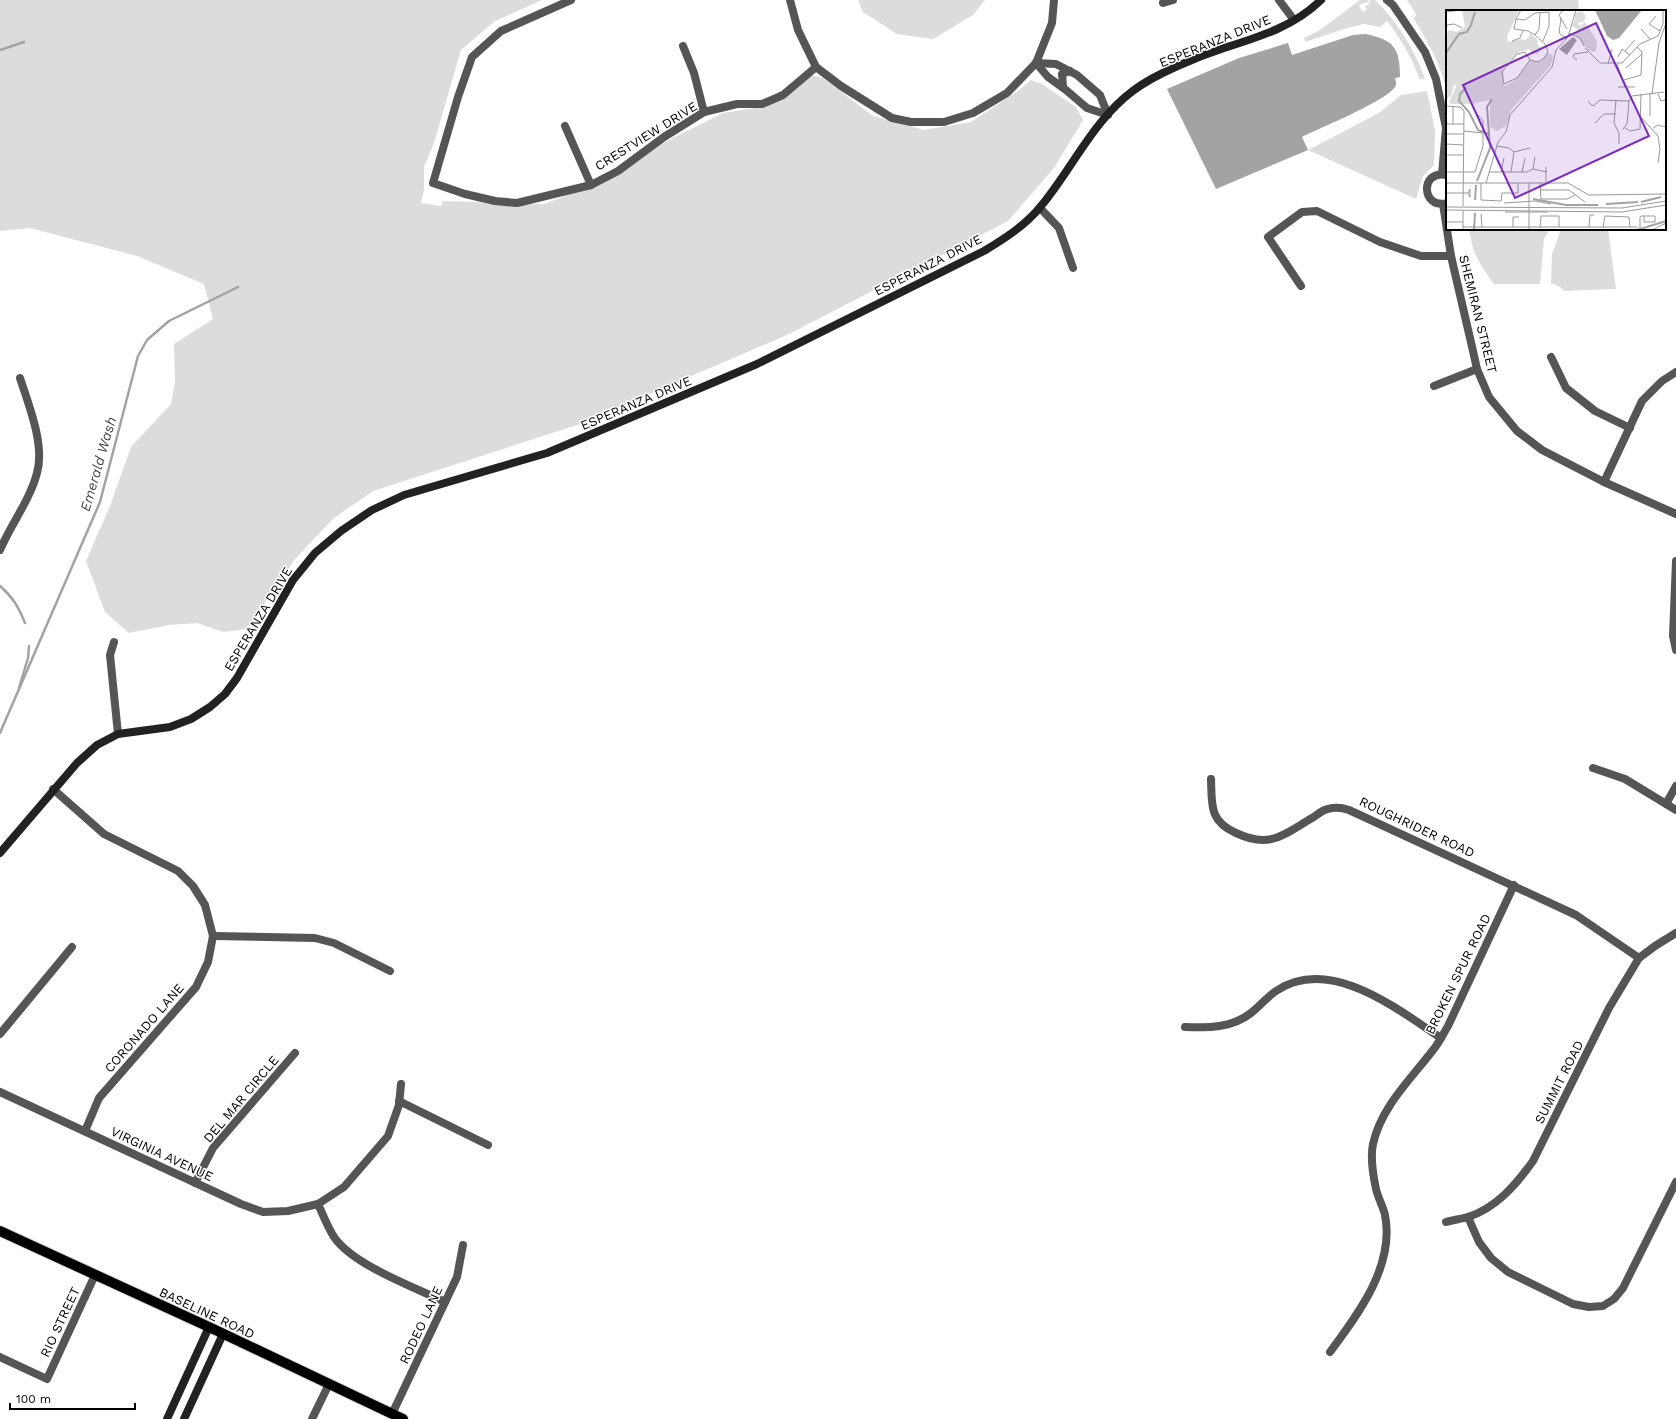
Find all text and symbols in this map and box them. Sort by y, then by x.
inset map [1446,10,1666,230]
street label: ESPERANZA DRIVE [1157,12,1273,70]
street label: CRESTVIEW DRIVE [592,99,700,173]
street label: ESPERANZA DRIVE [872,231,984,299]
street label: SHEMIRAN STREET [1456,253,1500,375]
street label: ESPERANZA DRIVE [578,373,694,433]
water label: Emerald Wash [77,415,119,513]
street label: ESPERANZA DRIVE [221,564,295,674]
street label: ROUGHRIDER ROAD [1357,794,1477,860]
street label: BROKEN SPUR ROAD [1422,911,1494,1037]
street label: CORONADO LANE [101,981,187,1075]
street label: SUMMIT ROAD [1532,1038,1586,1126]
street label: DEL MAR CIRCLE [200,1053,282,1145]
street label: VIRGINIA AVENUE [109,1124,215,1184]
street label: RIO STREET [37,1284,83,1359]
street label: BASELINE ROAD [157,1284,257,1342]
street label: RODEO LANE [396,1284,446,1366]
scale bar [10,1385,135,1411]
text: 100 m [16,1392,51,1406]

